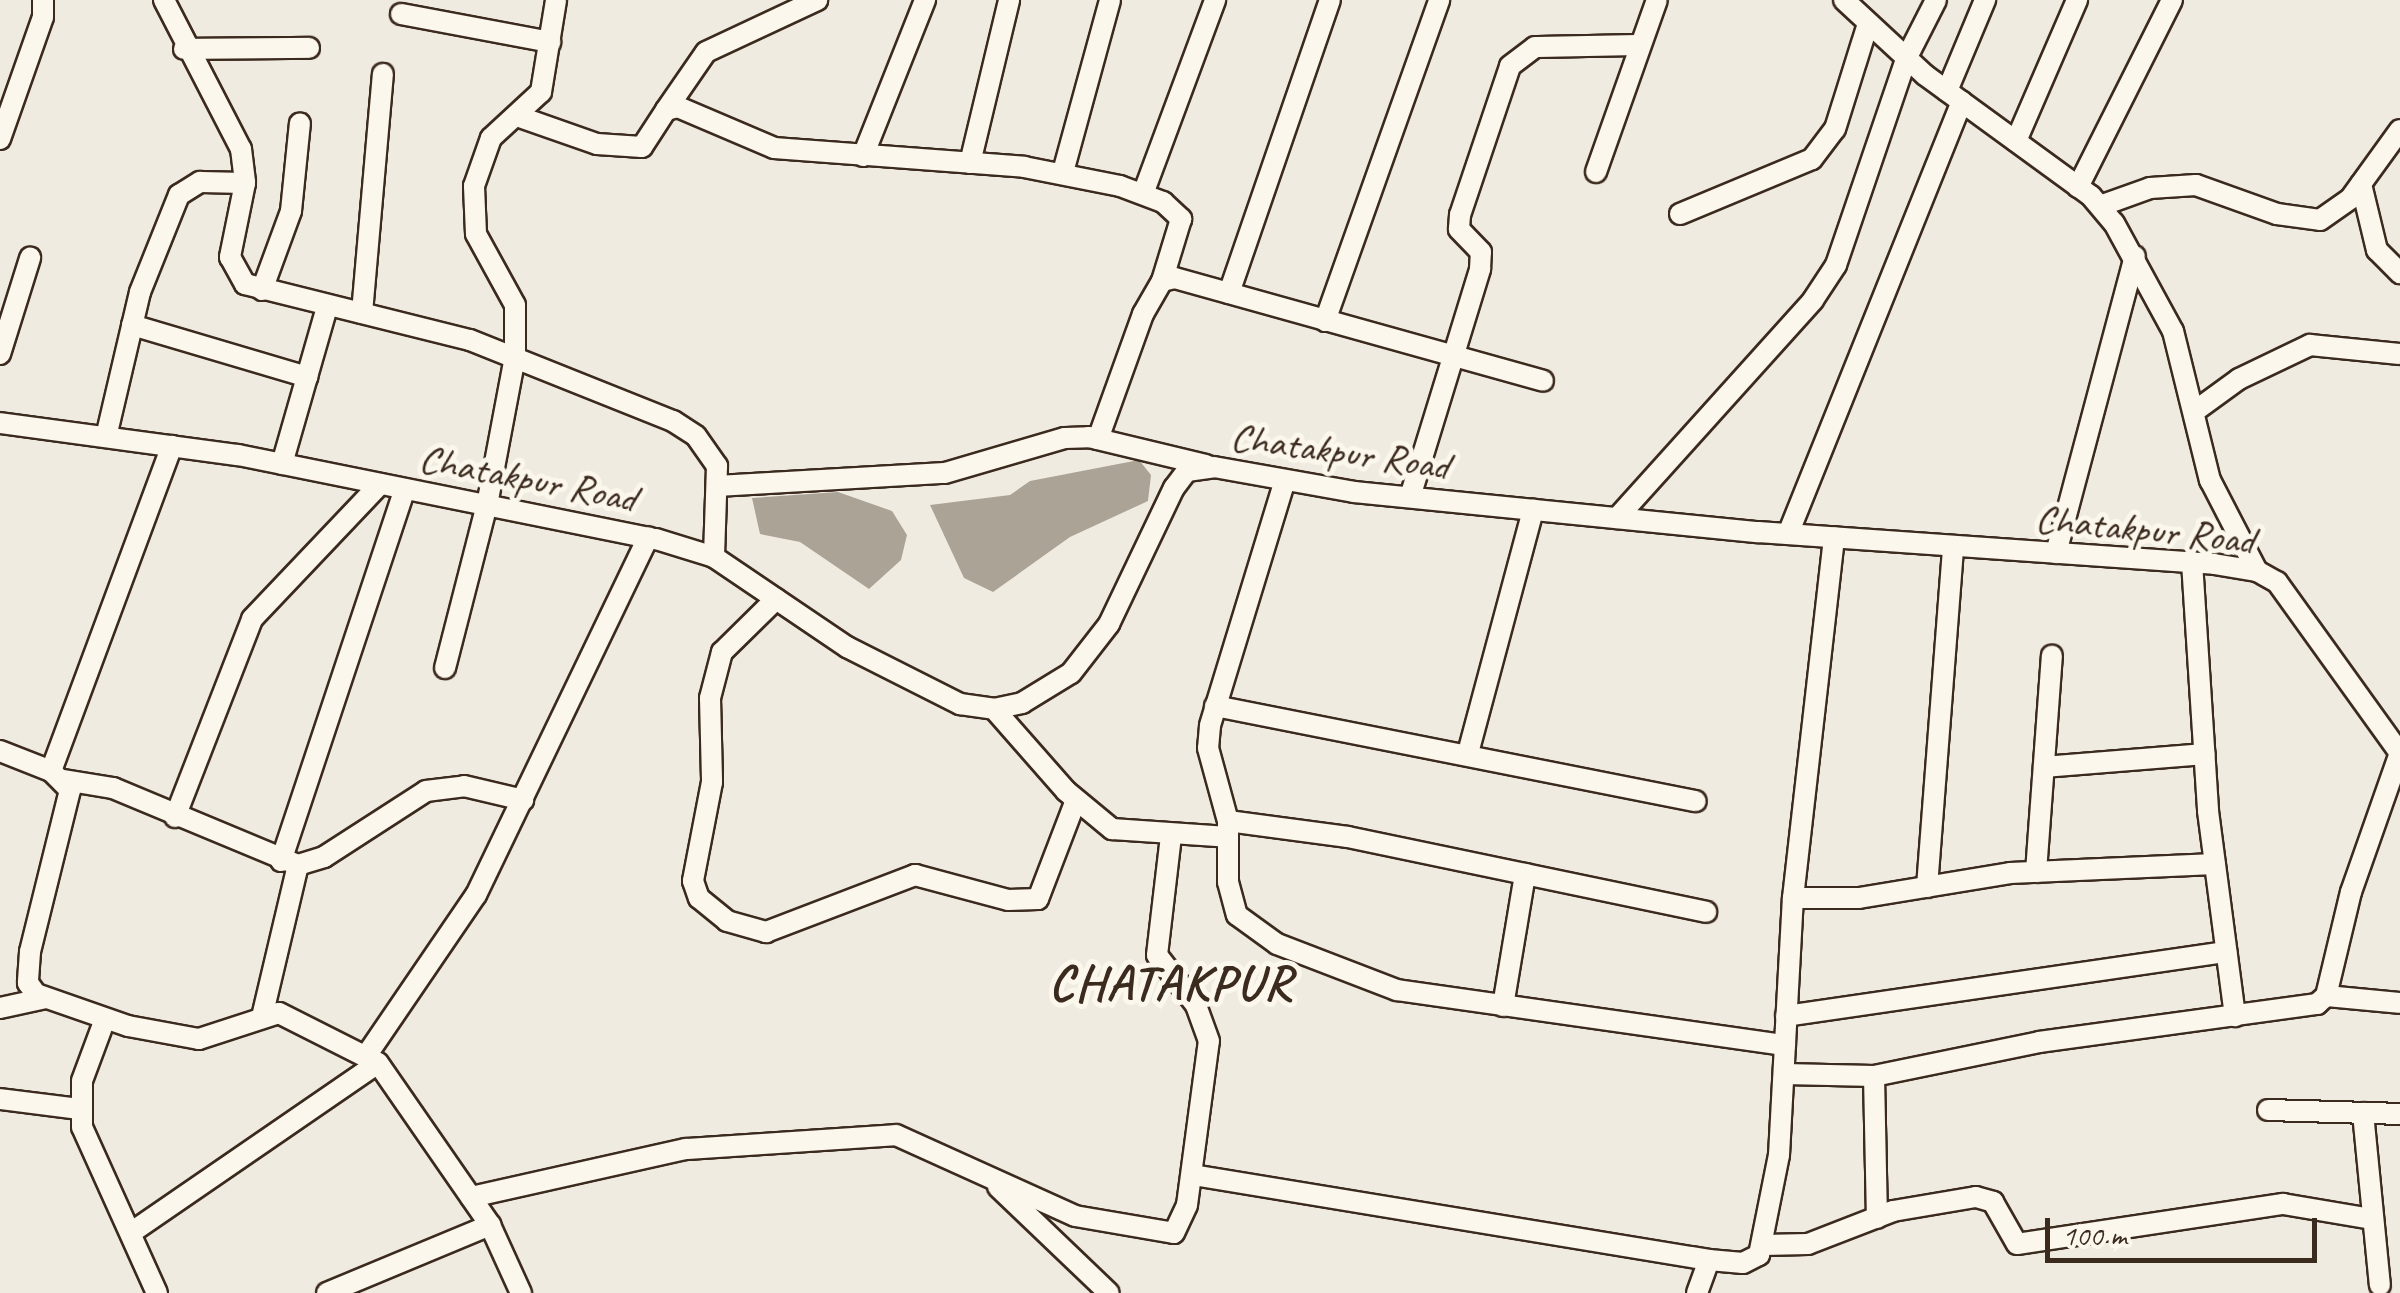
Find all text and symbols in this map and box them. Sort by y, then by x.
street label: Chatakpur Road [1228,412,1452,490]
street label: Chatakpur Road [416,433,640,523]
street label: Chatakpur Road [2033,494,2257,564]
district label: CHATAKPUR [1049,953,1293,1013]
scale bar [2050,1198,2322,1260]
text: 100 m [2062,1216,2127,1254]

